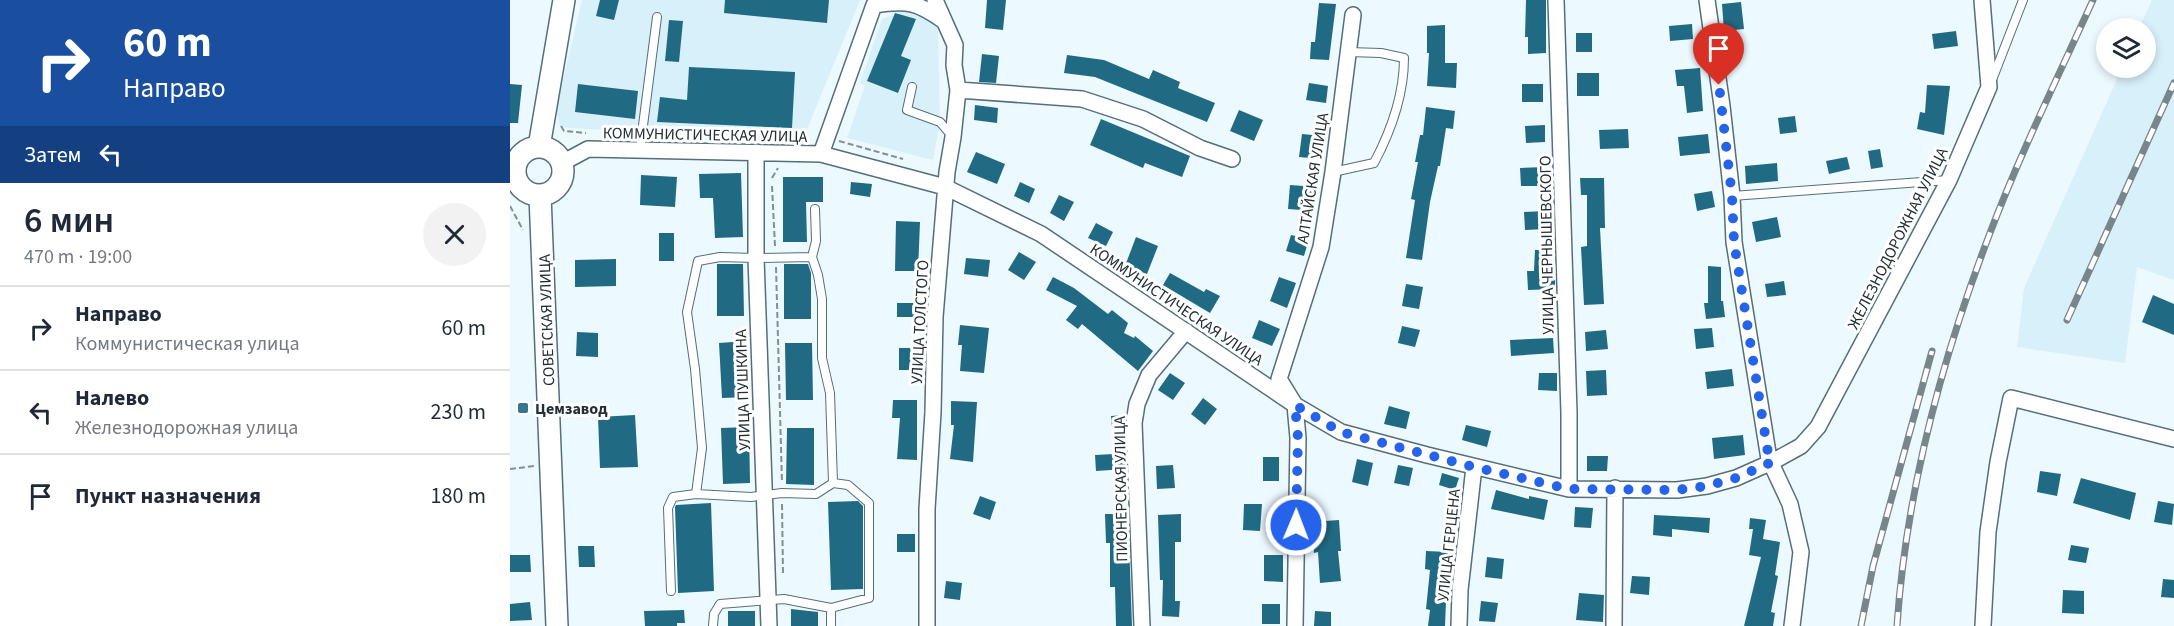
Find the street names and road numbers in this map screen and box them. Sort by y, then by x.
street label: АЛТАЙСКАЯ УЛИЦА [1292,111,1334,245]
street label: КОММУНИСТИЧЕСКАЯ УЛИЦА [603,122,808,148]
street label: ЖЕЛЕЗНОДОРОЖНАЯ УЛИЦА [1842,144,1954,333]
street label: УЛИЦА ЧЕРНЫШЕВСКОГО [1534,155,1560,335]
street label: КОММУНИСТИЧЕСКАЯ УЛИЦА [1086,239,1268,371]
street label: СОВЕТСКАЯ УЛИЦА [534,253,560,386]
street label: УЛИЦА ТОЛСТОГО [906,259,934,385]
street label: УЛИЦА ПУШКИНА [730,329,756,451]
street label: ПИОНЕРСКАЯ УЛИЦА [1109,416,1133,562]
street label: УЛИЦА ГЕРЦЕНА [1432,487,1466,603]

